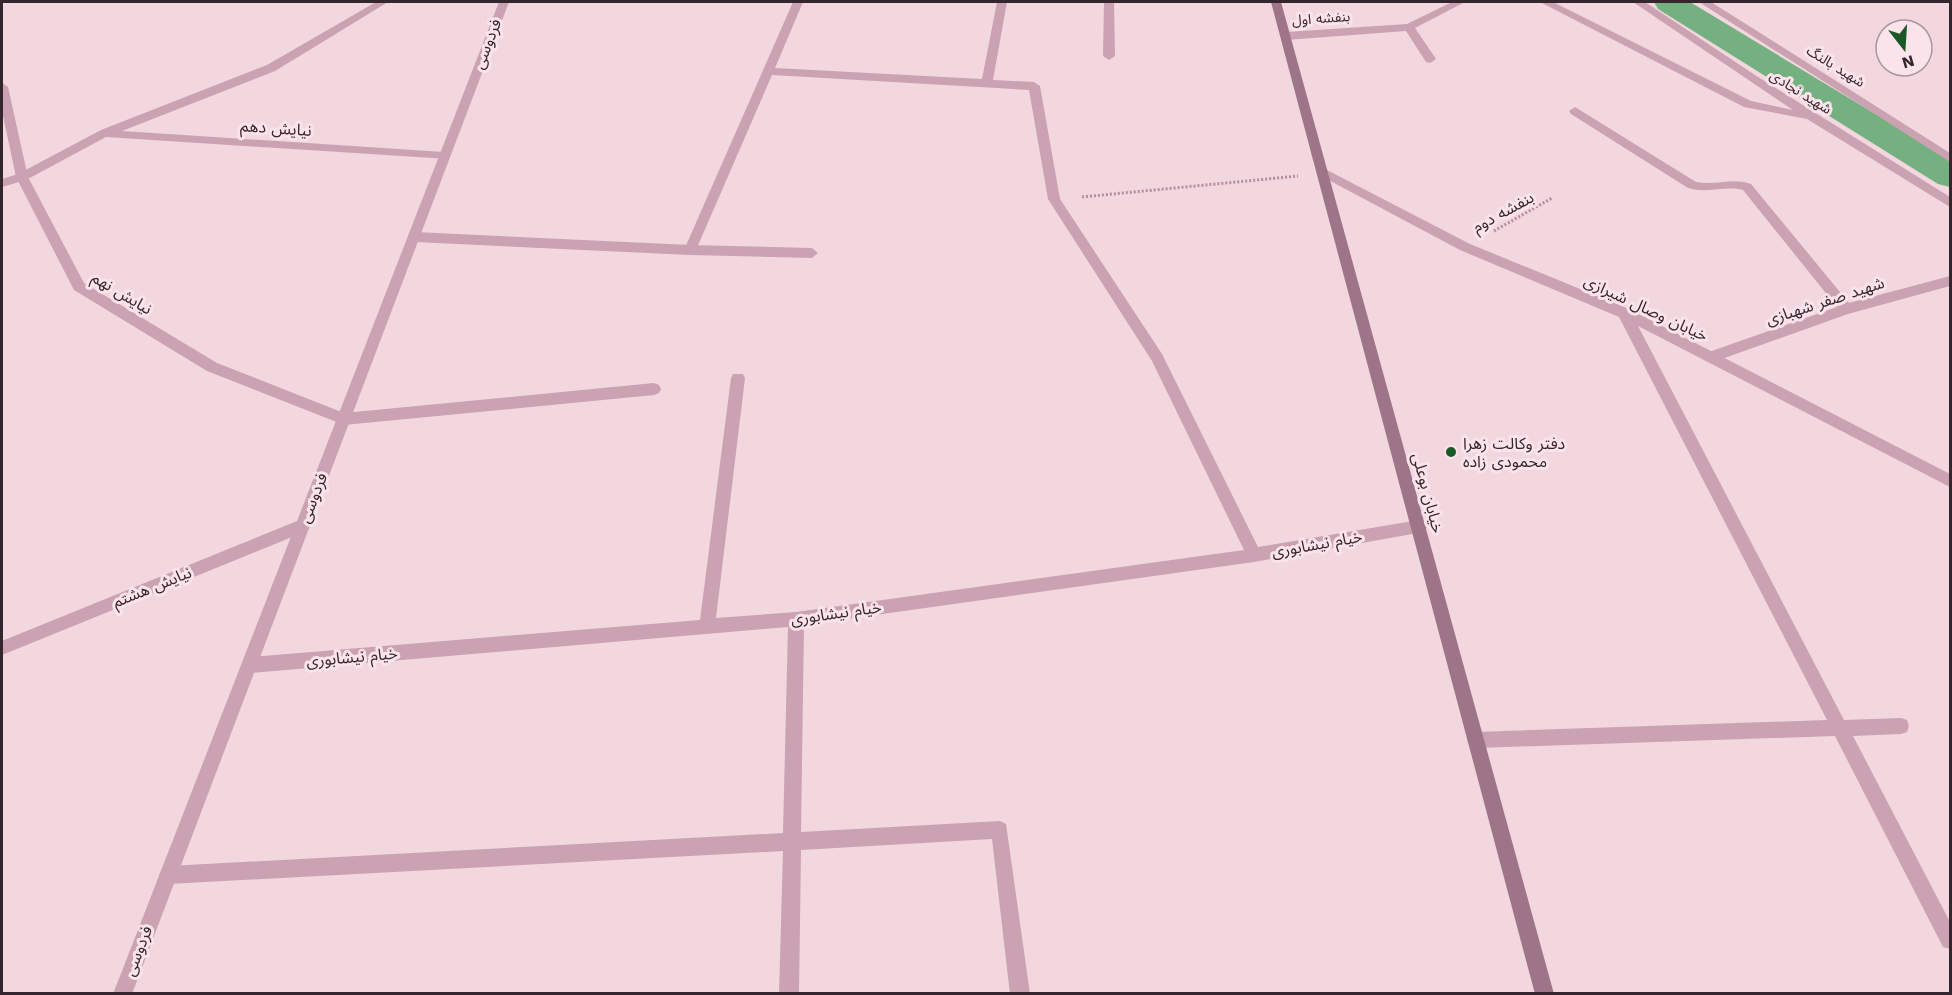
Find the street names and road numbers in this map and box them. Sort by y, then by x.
street label: بنفشه اول [1291,8,1351,29]
street label: فردوسی [469,16,505,72]
street label: شهيد بالنگ [1803,42,1868,91]
street label: شهید نجادی [1767,67,1835,118]
street label: نیایش دهم [240,116,312,143]
street label: بنفشه دوم [1469,187,1538,239]
street label: نیایش نهم [87,268,156,321]
street label: خیابان وصال شیرازی [1581,271,1711,346]
street label: شهید صفر شهبازی [1763,273,1887,329]
street label: خیابان بوعلی [1408,451,1448,535]
street label: فردوسی [295,470,331,526]
street label: خیام نیشابوری [1270,527,1364,564]
street label: نیایش هشتم [110,563,195,614]
street label: خیام نیشابوری [789,597,883,632]
street label: خیام نیشابوری [306,644,399,673]
street label: فردوسی [120,923,156,979]

